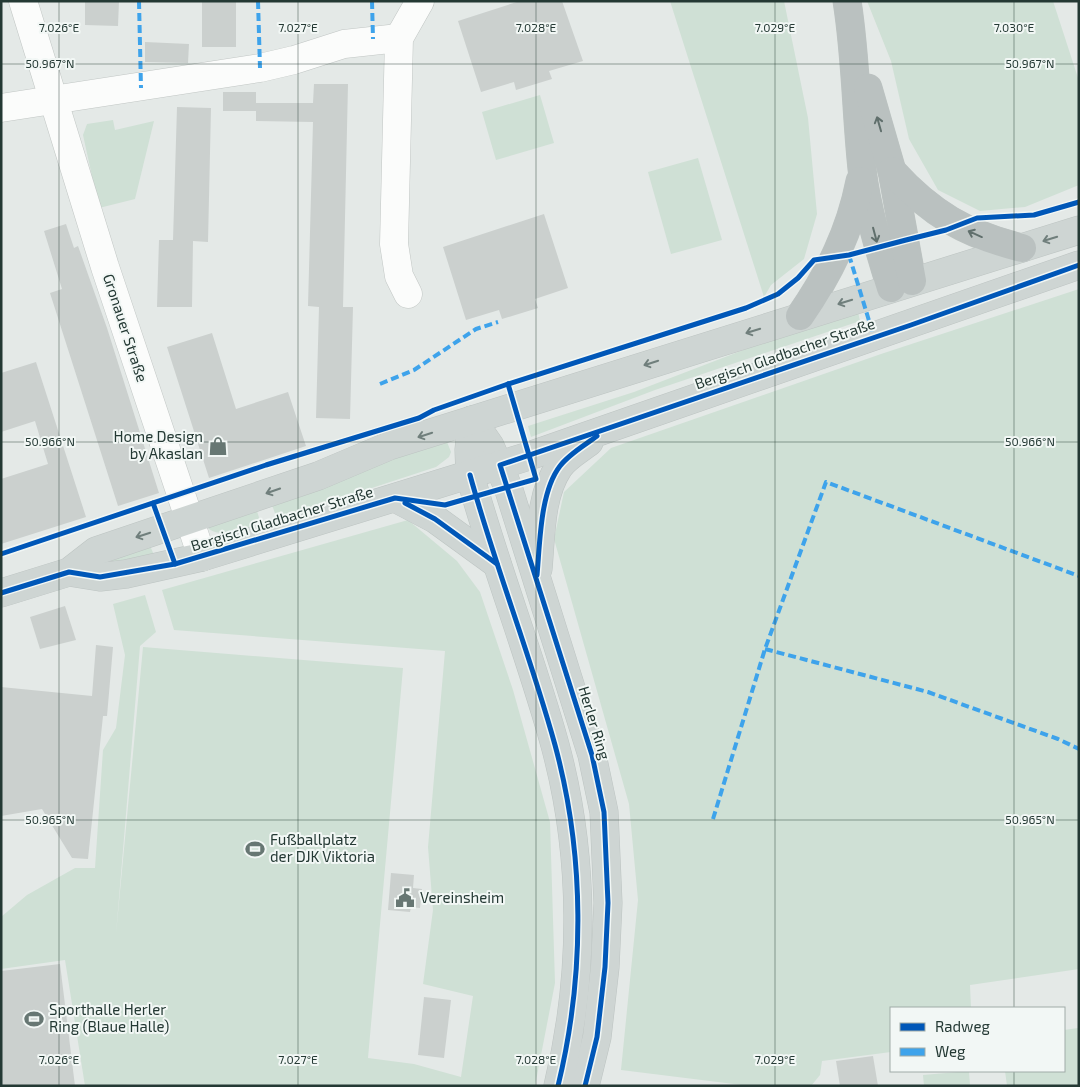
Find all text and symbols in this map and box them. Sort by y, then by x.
text: 7.026°E [39,20,79,34]
text: 7.027°E [278,20,318,34]
text: 7.028°E [516,20,557,34]
text: 7.029°E [755,20,795,34]
text: 7.030°E [994,20,1035,34]
text: 50.967°N [25,56,75,70]
text: 50.967°N [1005,56,1055,70]
one-way arrow [873,116,883,132]
one-way arrow [871,227,880,243]
one-way arrow [968,228,983,238]
one-way arrow [1043,234,1059,244]
street label: Gronauer Straße [100,271,152,384]
one-way arrow [838,298,854,308]
street label: Bergisch Gladbacher Straße [692,314,877,392]
one-way arrow [746,326,762,336]
one-way arrow [643,359,659,368]
place label: Home Design by Akaslan [113,427,203,462]
one-way arrow [418,430,434,440]
text: 50.966°N [25,434,75,448]
text: 50.966°N [1005,434,1055,448]
shop icon: Home Design by Akaslan [207,435,229,457]
street label: Bergisch Gladbacher Straße [188,482,375,554]
one-way arrow [265,487,281,497]
one-way arrow [135,531,151,540]
street label: Herler Ring [575,684,615,762]
text: 50.965°N [25,812,75,826]
text: 50.965°N [1005,812,1055,826]
place label: Fußballplatz der DJK Viktoria [270,830,375,865]
sports icon: Fußballplatz der DJK Viktoria [244,838,266,860]
public building icon: Vereinsheim [394,887,416,909]
place label: Vereinsheim [420,888,504,906]
place label: Sporthalle Herler Ring (Blaue Halle) [49,1000,169,1035]
legend [890,1007,1065,1072]
sports icon: Sporthalle Herler Ring (Blaue Halle) [23,1008,45,1030]
text: Radweg [935,1017,990,1035]
text: Weg [935,1042,966,1060]
text: 7.026°E [39,1052,79,1066]
text: 7.027°E [278,1052,318,1066]
text: 7.028°E [516,1052,557,1066]
text: 7.029°E [755,1052,795,1066]

